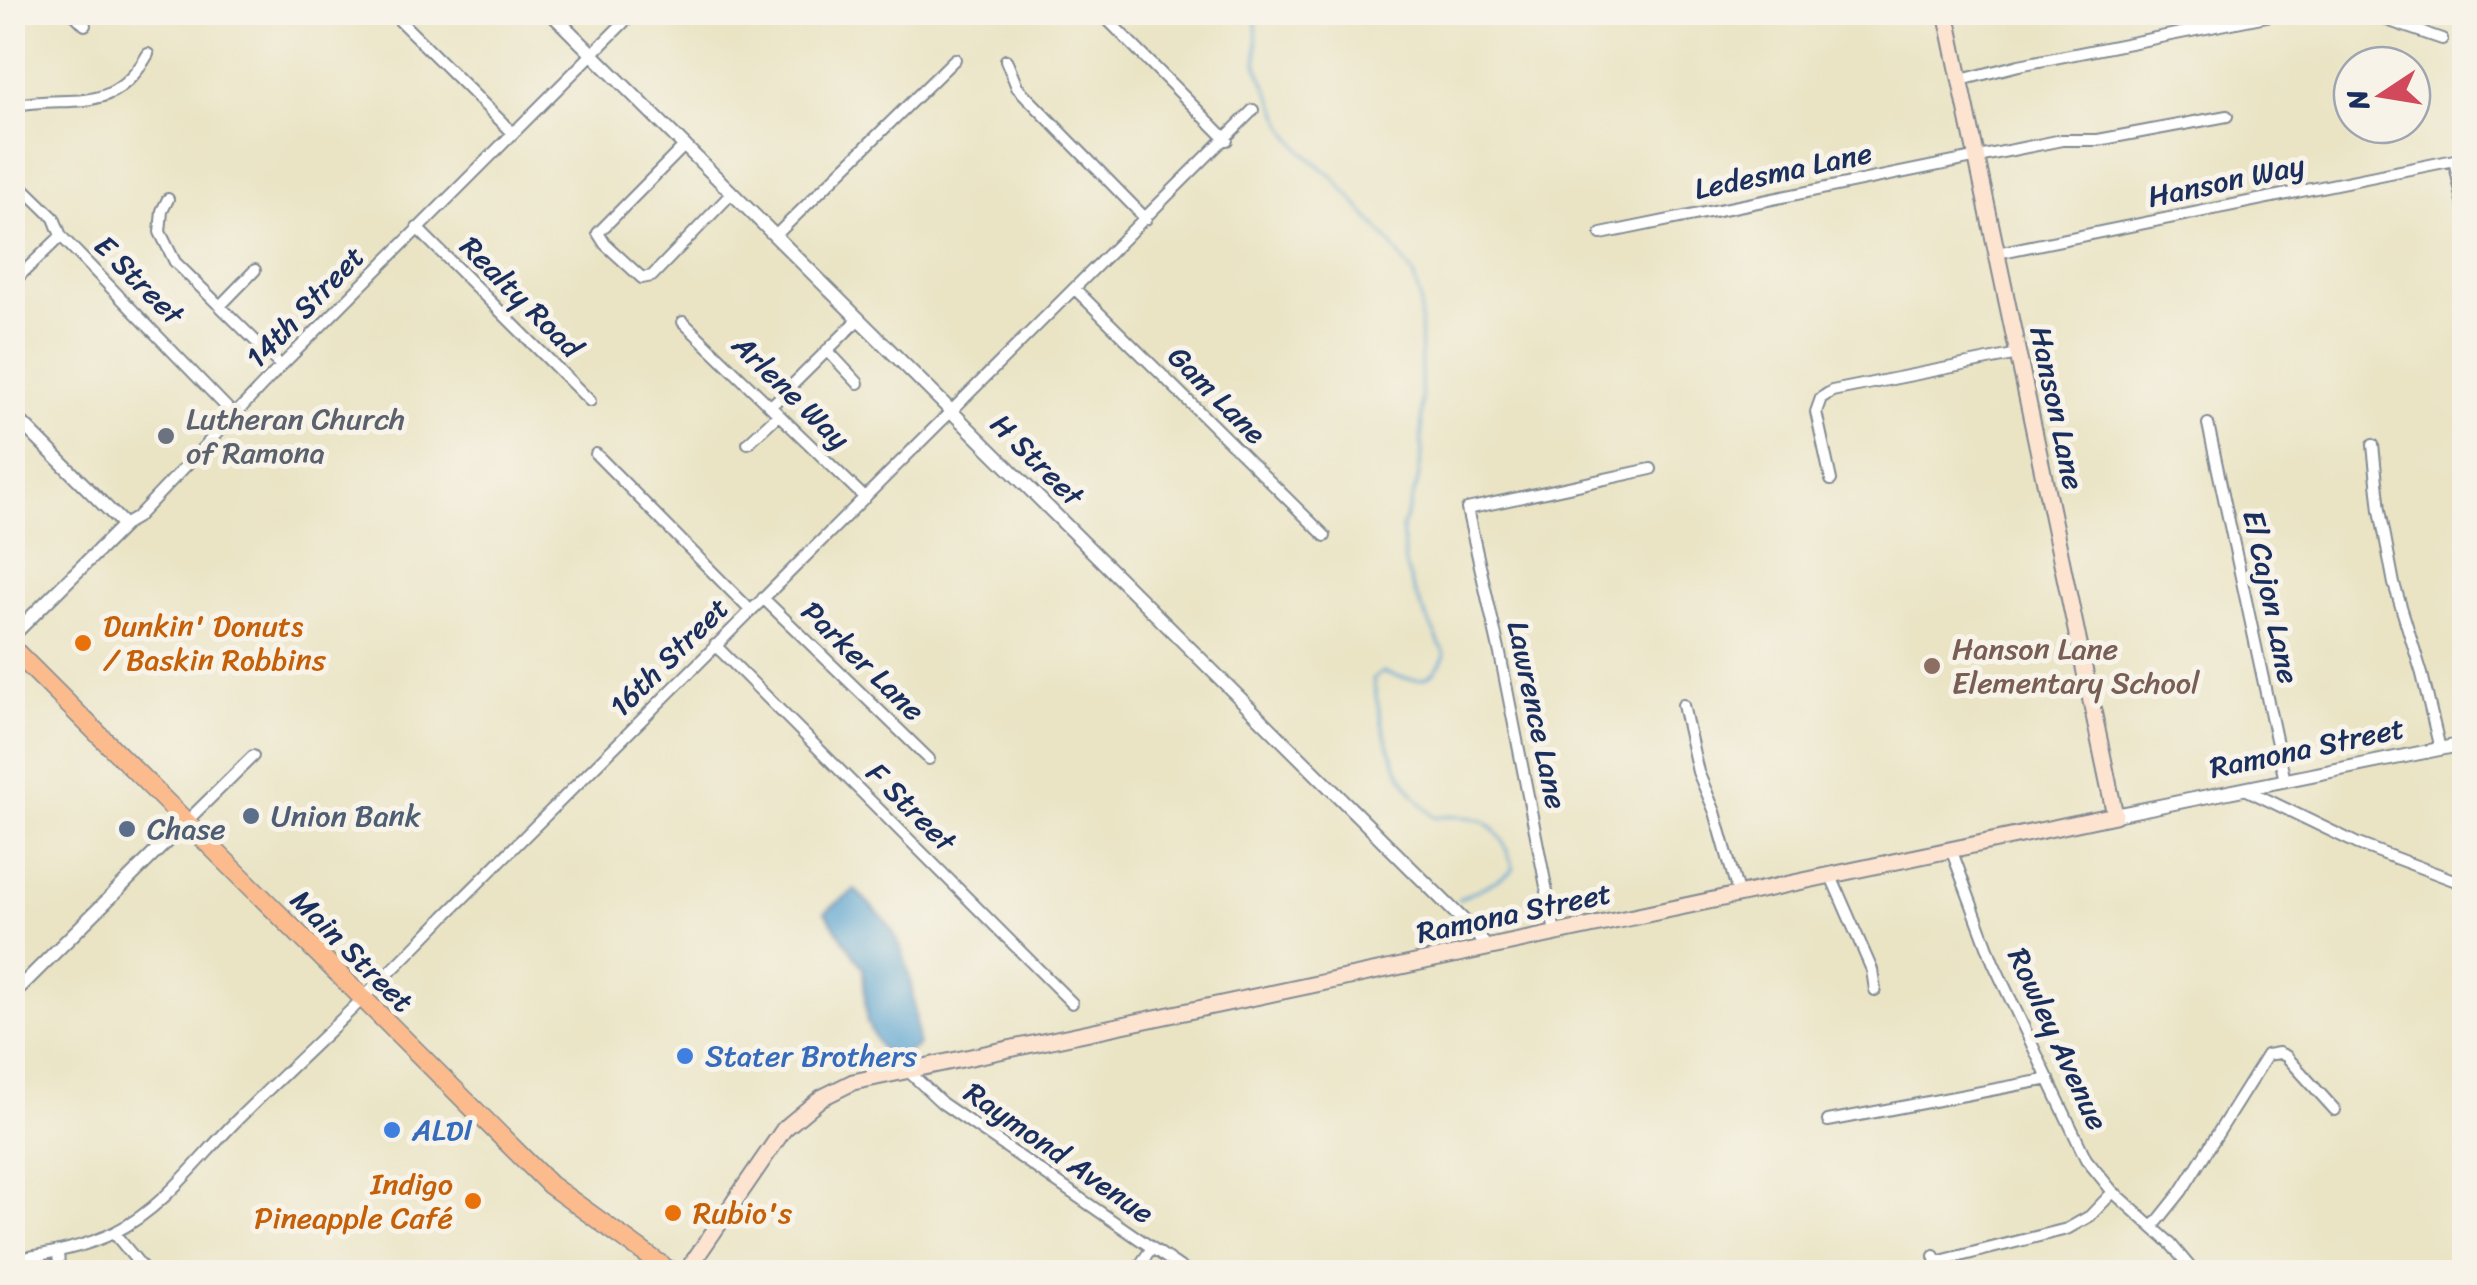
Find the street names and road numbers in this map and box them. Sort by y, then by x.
street label: Ledesma Lane [1689,126,1877,216]
street label: Hanson Way [2142,138,2310,224]
street label: E Street [80,221,199,340]
street label: Realty Road [446,222,597,373]
street label: 14th Street [232,232,378,382]
street label: Arlene Way [718,320,864,464]
street label: Hanson Lane [2013,321,2101,495]
street label: Gam Lane [1154,332,1280,458]
street label: H Street [977,400,1099,522]
street label: El Cajon Lane [2226,505,2316,689]
street label: 16th Street [596,584,742,730]
street label: Parker Lane [788,587,938,735]
street label: Lawrence Lane [1491,616,1583,814]
street label: Ramona Street [2205,701,2409,795]
street label: F Street [853,749,971,867]
street label: Ramona Street [1412,866,1616,960]
street label: Main Street [277,876,427,1026]
street label: Rowley Avenue [1992,938,2124,1140]
street label: Raymond Avenue [952,1067,1166,1239]

